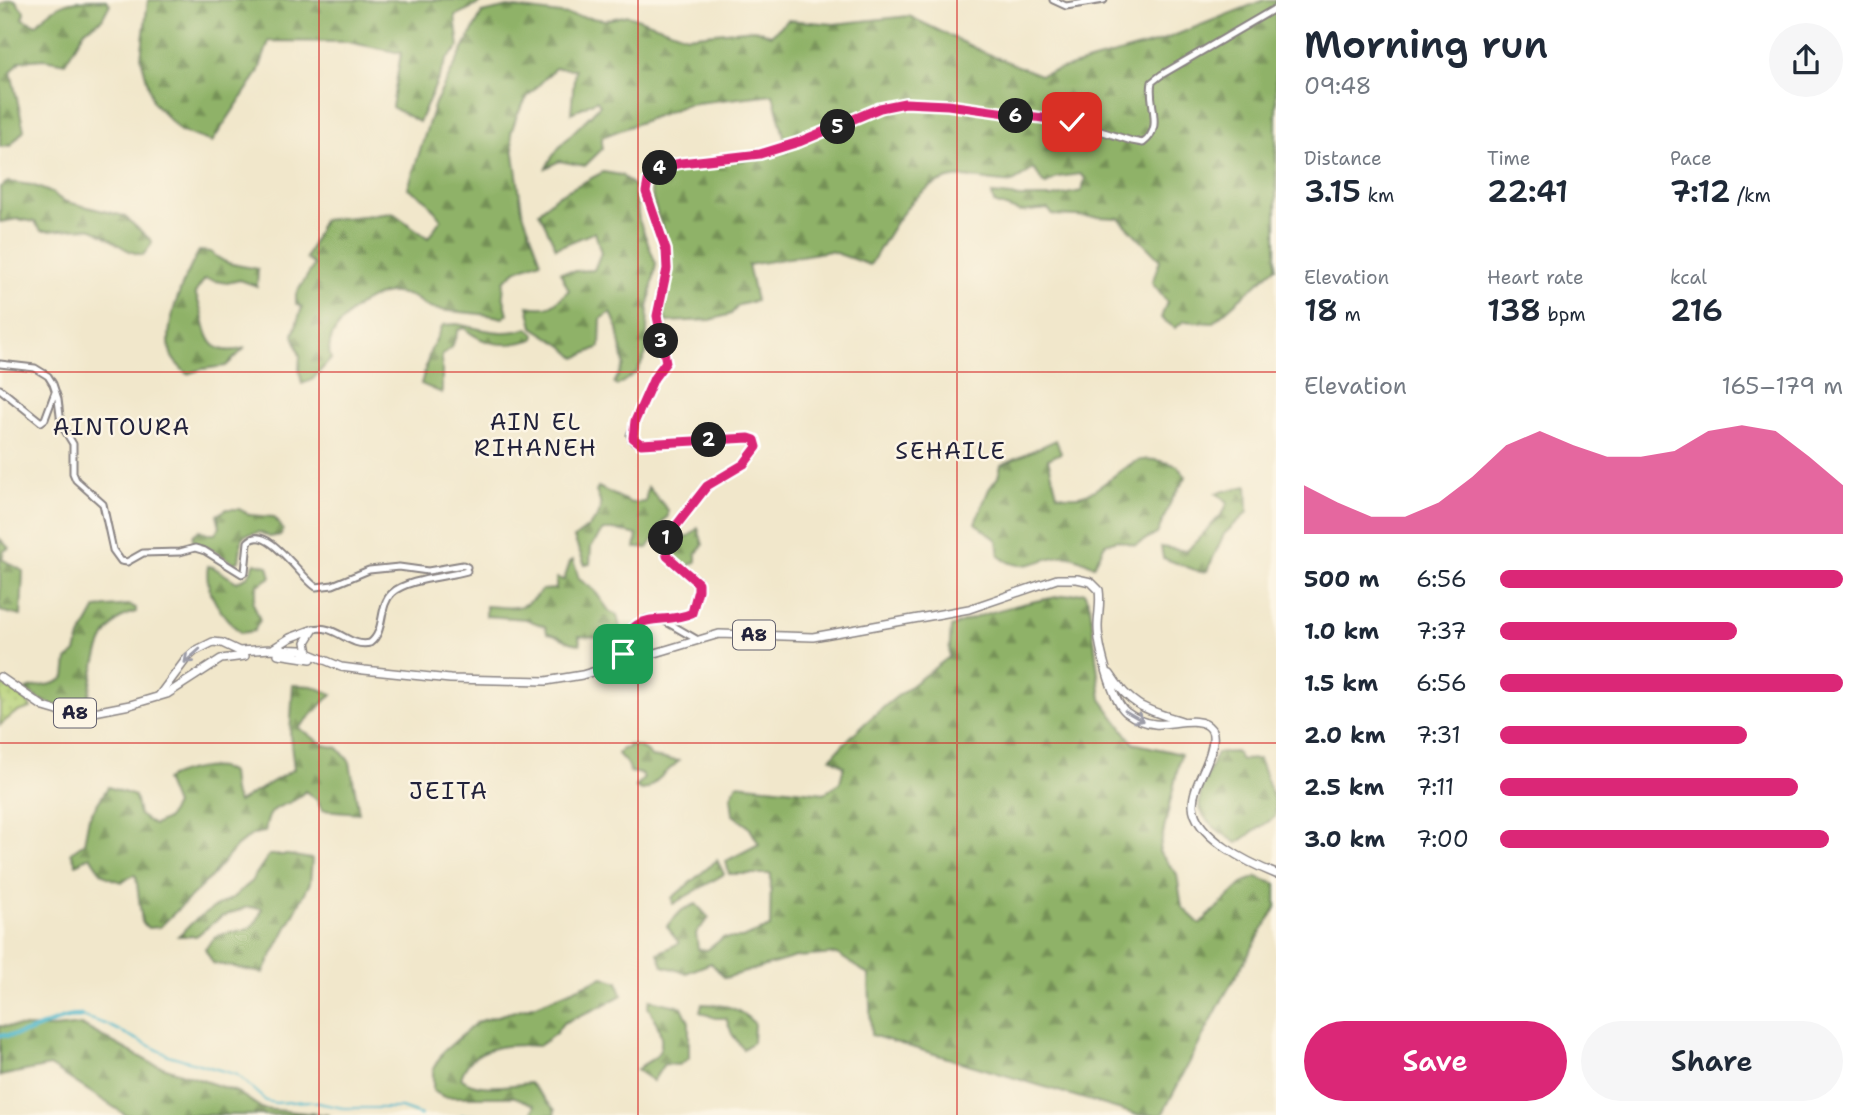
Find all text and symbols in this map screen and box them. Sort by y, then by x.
text: Morning run [1304,19,1548,70]
button: share [1769,23,1843,97]
text: 09:48 [1304,71,1372,101]
pin [1042,92,1102,152]
pin: 6 [998,99,1034,134]
text: 6 [1009,103,1022,128]
icon: check [1053,103,1091,141]
pin: 5 [820,110,856,144]
text: 5 [832,114,843,139]
text: Distance [1304,146,1382,171]
text: Time [1487,146,1531,171]
text: Pace [1670,146,1712,171]
pin: 4 [642,150,678,186]
text: 4 [653,155,666,180]
text: 3.15 [1304,171,1361,212]
text: 22:41 [1487,171,1568,212]
text: 7:12 [1670,171,1730,212]
text: km [1361,183,1394,208]
text: /km [1730,183,1771,208]
text: Elevation [1304,265,1389,290]
text: Heart rate [1487,265,1584,290]
text: kcal [1670,265,1707,290]
text: 18 [1304,290,1338,331]
text: 138 [1487,290,1541,331]
text: 216 [1670,290,1723,331]
text: m [1338,302,1361,327]
text: bpm [1541,302,1586,327]
pin: 3 [644,324,678,358]
text: 3 [654,328,667,353]
text: Elevation [1304,371,1407,401]
text: 165–179 m [1721,371,1843,401]
district label: AIN EL RIHANEH [474,407,598,463]
district label: AINTOURA [53,412,191,442]
pin: 2 [692,422,726,458]
text: 2 [702,427,715,452]
district label: SEHAILE [895,436,1007,466]
pin: 1 [648,520,684,556]
text: 1 [661,525,670,550]
text: 500 m [1304,564,1379,594]
text: 6:56 [1416,564,1467,594]
text: 1.0 km [1304,616,1379,646]
text: 7:37 [1416,616,1467,646]
road number: A8 [733,620,775,650]
pin [593,624,653,684]
icon: arrive [604,635,642,673]
one-way arrow [183,648,201,664]
text: 1.5 km [1304,668,1378,698]
text: 6:56 [1416,668,1467,698]
road number: A8 [54,698,96,728]
one-way arrow [1123,709,1143,723]
text: 2.0 km [1304,720,1386,750]
text: 7:31 [1416,720,1461,750]
text: 2.5 km [1304,772,1385,802]
text: 7:11 [1416,772,1454,802]
district label: JEITA [409,776,489,806]
text: 3.0 km [1304,824,1385,854]
text: 7:00 [1416,824,1469,854]
button: Save [1304,1021,1567,1101]
button: Share [1581,1021,1843,1101]

